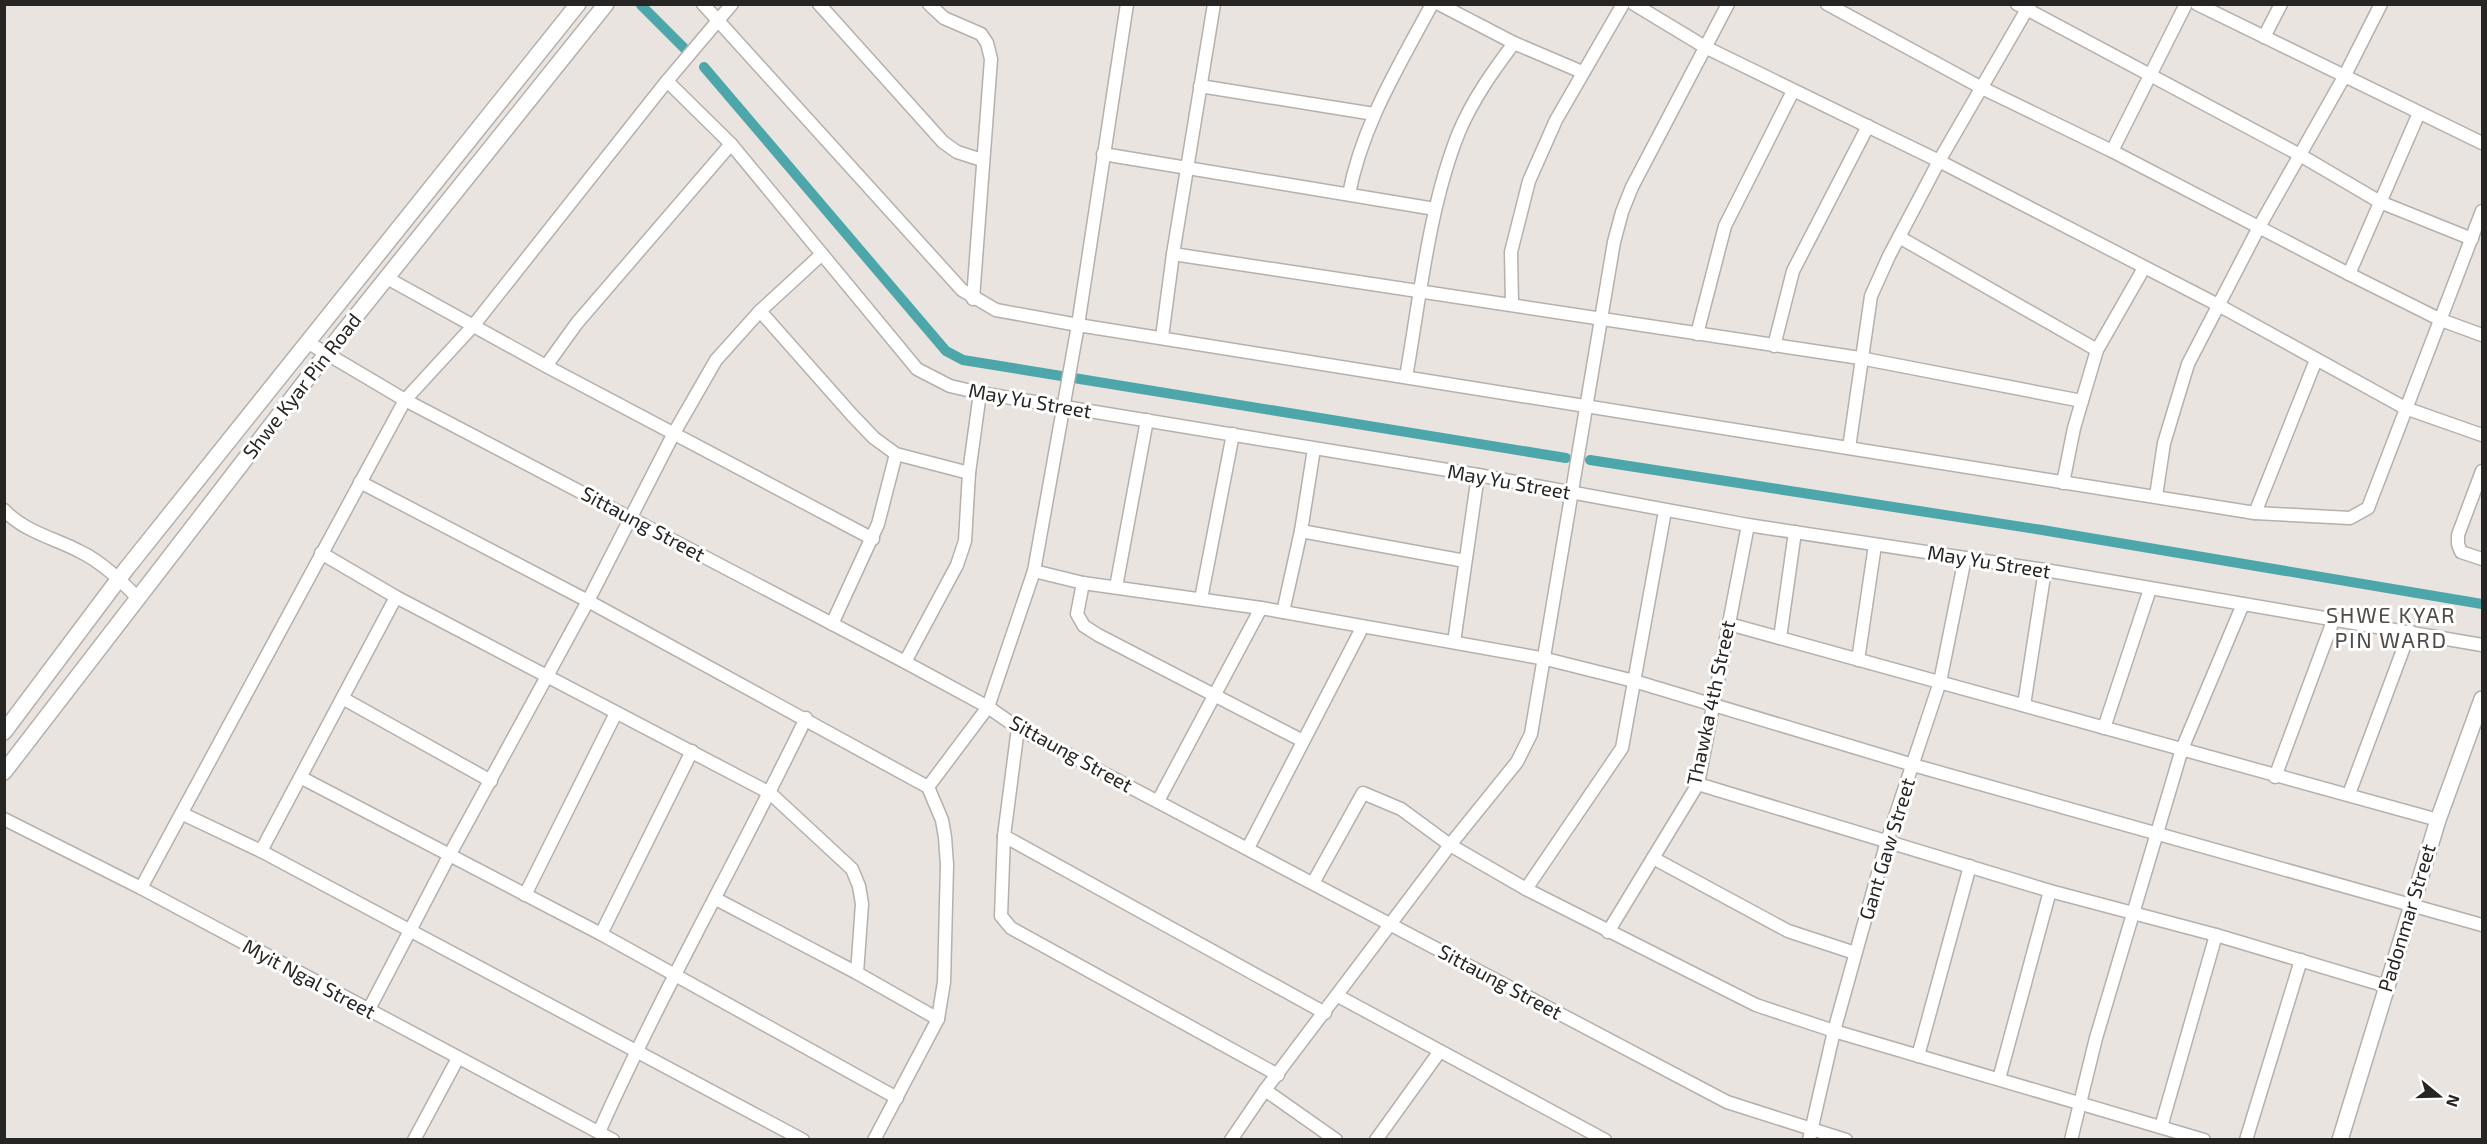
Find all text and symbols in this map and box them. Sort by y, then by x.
street label: Shwe Kyar Pin Road [237,308,366,463]
street label: May Yu Street [967,377,1094,423]
street label: May Yu Street [1446,458,1573,504]
street label: Sittaung Street [578,480,710,566]
street label: May Yu Street [1926,539,2053,583]
district label: SHWE KYAR PIN WARD [2326,601,2456,652]
street label: Thawka 4th Street [1681,618,1739,787]
street label: Sittaung Street [1006,710,1137,797]
street label: Gant Gaw Street [1853,775,1919,922]
street label: Padonmar Street [2372,841,2440,995]
street label: Myit Ngal Street [239,933,380,1023]
street label: Sittaung Street [1435,938,1567,1024]
north arrow [2409,1066,2469,1126]
text: N [2443,1092,2465,1110]

